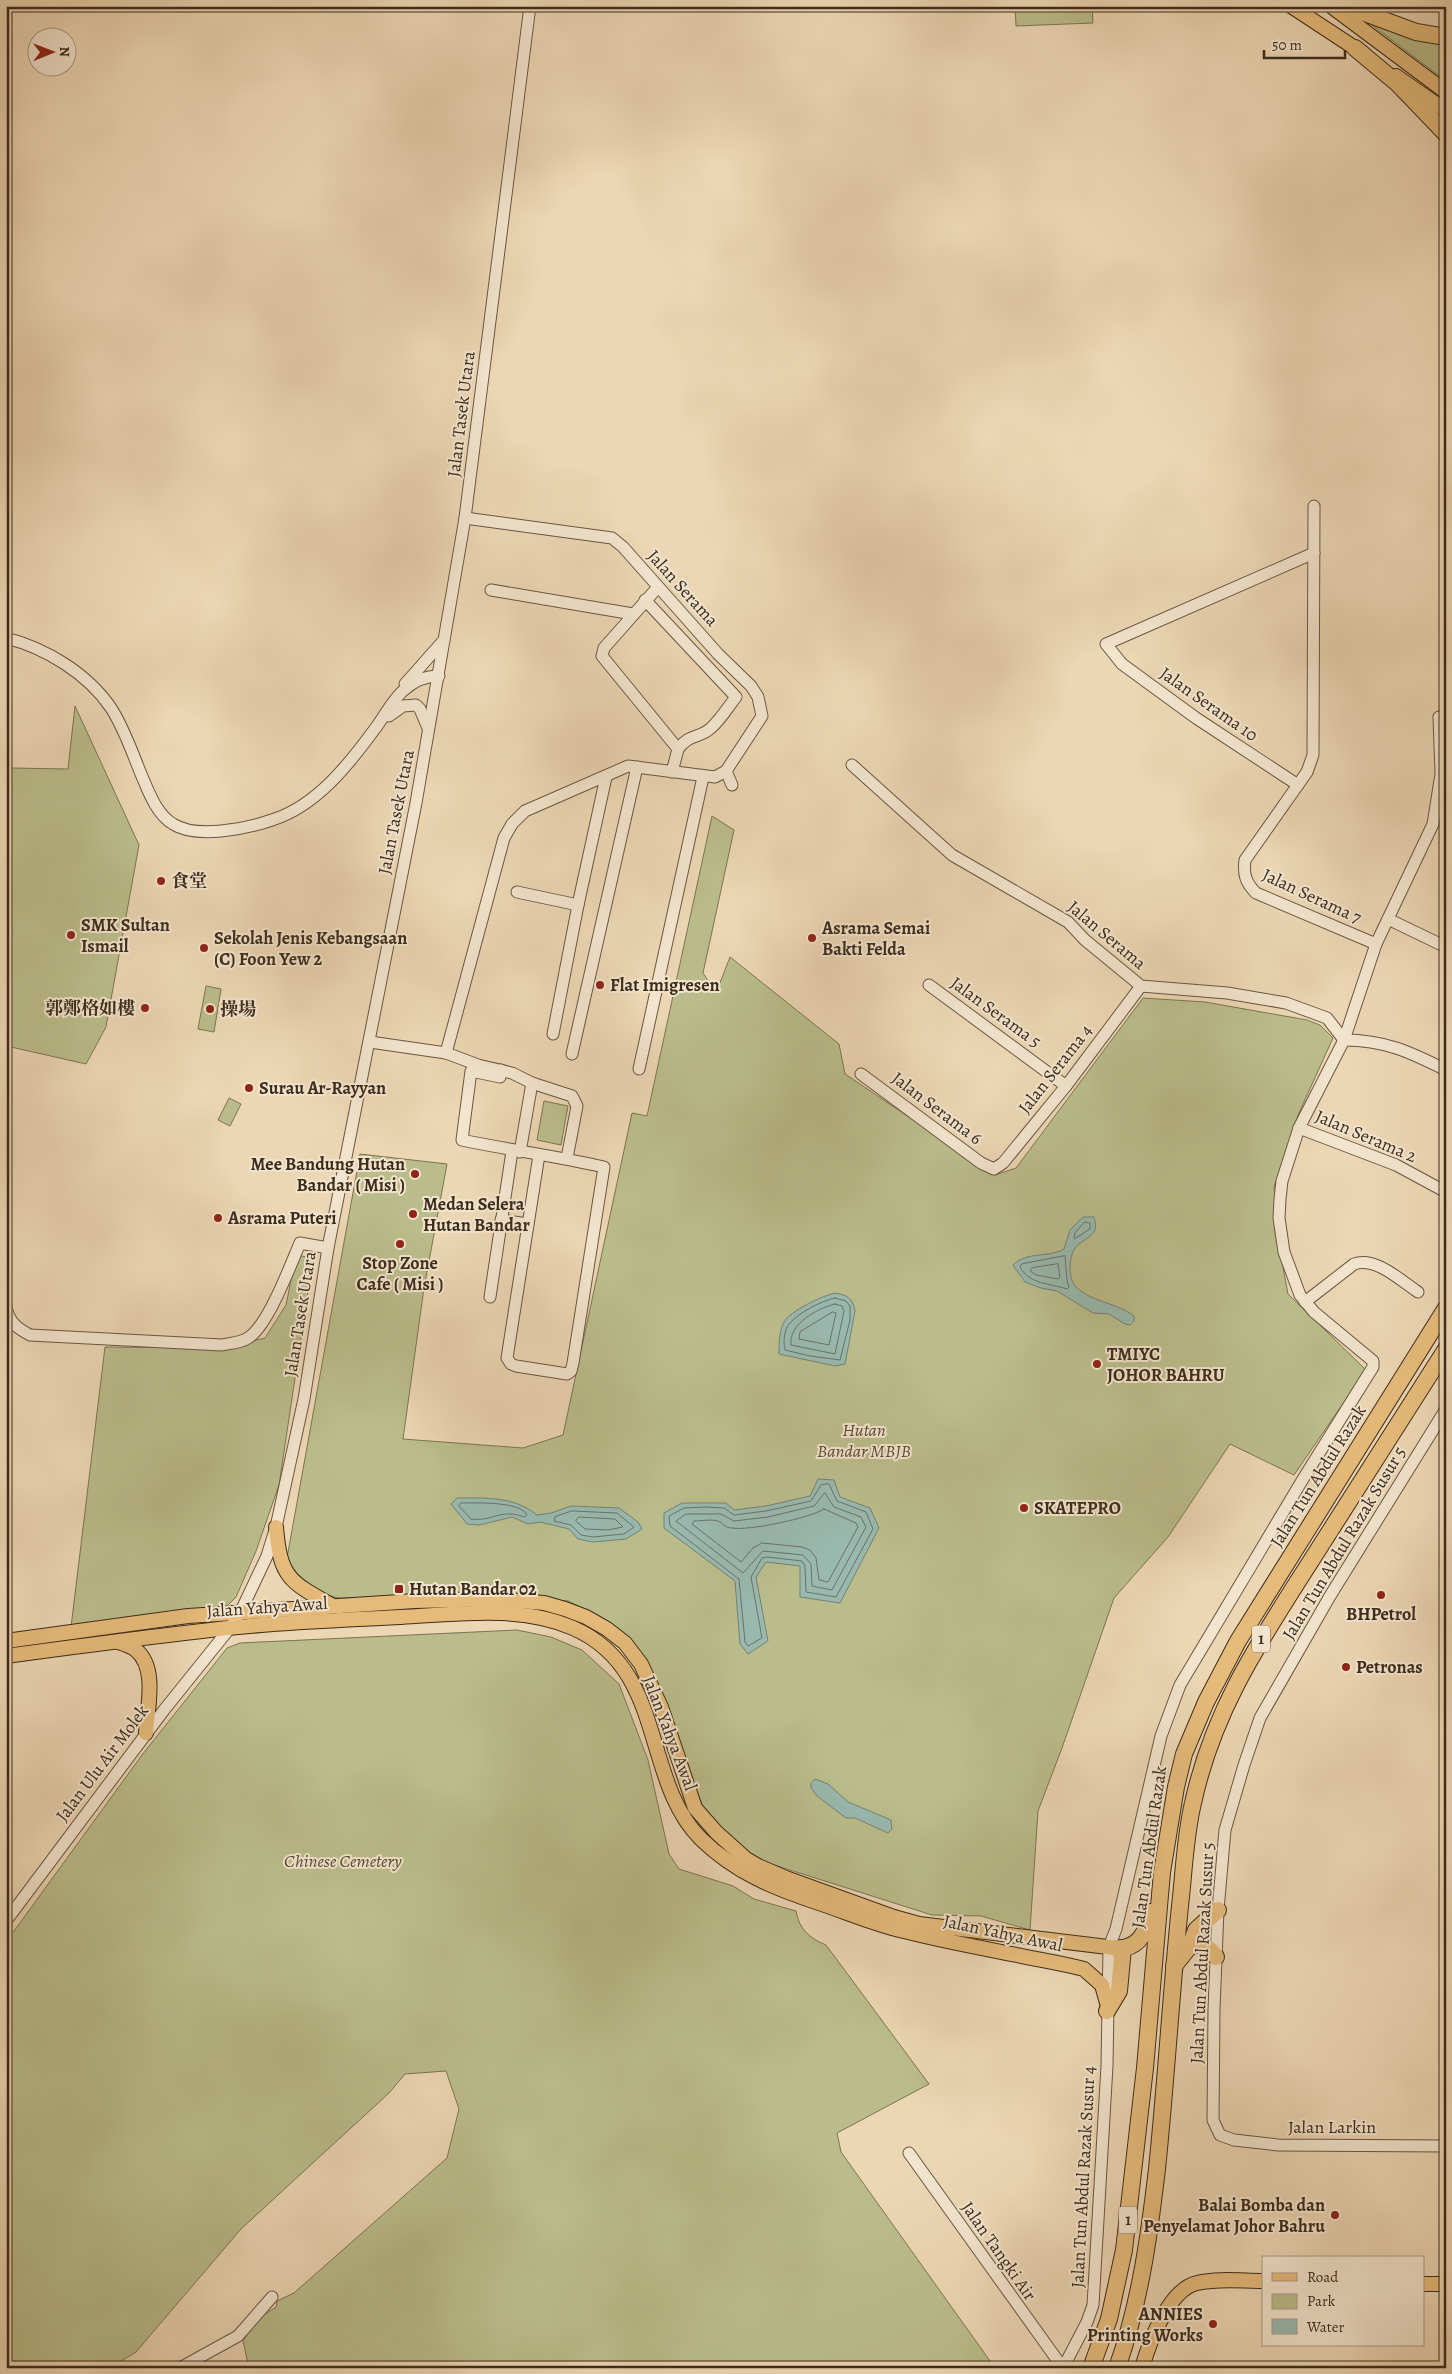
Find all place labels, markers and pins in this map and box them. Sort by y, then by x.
place label: 食堂 [171,869,207,893]
marker: 食堂 [155,875,167,887]
place label: SMK Sultan Ismail [81,913,170,958]
place label: Asrama Semai Bakti Felda [821,916,930,961]
place label: Sekolah Jenis Kebangsaan (C) Foon Yew 2 [214,926,407,971]
marker: SMK Sultan Ismail [65,929,77,941]
marker: Asrama Semai Bakti Felda [806,932,818,944]
marker: Sekolah Jenis Kebangsaan (C) Foon Yew 2 [198,942,210,954]
place label: Flat Imigresen [610,973,720,997]
marker: Flat Imigresen [594,979,606,991]
place label: 郭鄭格如樓 [45,996,135,1020]
place label: 操場 [220,997,256,1021]
marker: 郭鄭格如樓 [139,1002,151,1014]
marker: 操場 [204,1003,216,1015]
place label: Surau Ar-Rayyan [259,1076,386,1100]
marker: Surau Ar-Rayyan [243,1082,255,1094]
place label: Mee Bandung Hutan Bandar ( Misi ) [250,1152,405,1197]
marker: Mee Bandung Hutan Bandar ( Misi ) [409,1168,421,1180]
place label: Medan Selera Hutan Bandar [423,1192,530,1237]
place label: Asrama Puteri [227,1206,337,1230]
marker: Medan Selera Hutan Bandar [407,1208,419,1220]
marker: Asrama Puteri [212,1212,224,1224]
marker: Stop Zone Cafe ( Misi ) [394,1238,406,1250]
place label: Stop Zone Cafe ( Misi ) [357,1251,443,1296]
place label: TMIYC JOHOR BAHRU [1107,1342,1225,1387]
marker: TMIYC JOHOR BAHRU [1091,1358,1103,1370]
place label: SKATEPRO [1034,1496,1121,1520]
marker: SKATEPRO [1018,1502,1030,1514]
place label: Hutan Bandar 02 [409,1577,537,1601]
marker: Hutan Bandar 02 [393,1583,405,1595]
marker: BHPetrol [1375,1589,1387,1601]
place label: BHPetrol [1346,1602,1416,1626]
place label: Petronas [1356,1655,1423,1679]
marker: Petronas [1340,1661,1352,1673]
place label: Balai Bomba dan Penyelamat Johor Bahru [1143,2193,1325,2238]
marker: Balai Bomba dan Penyelamat Johor Bahru [1329,2209,1341,2221]
place label: ANNIES Printing Works [1087,2302,1203,2347]
marker: ANNIES Printing Works [1207,2318,1219,2330]

